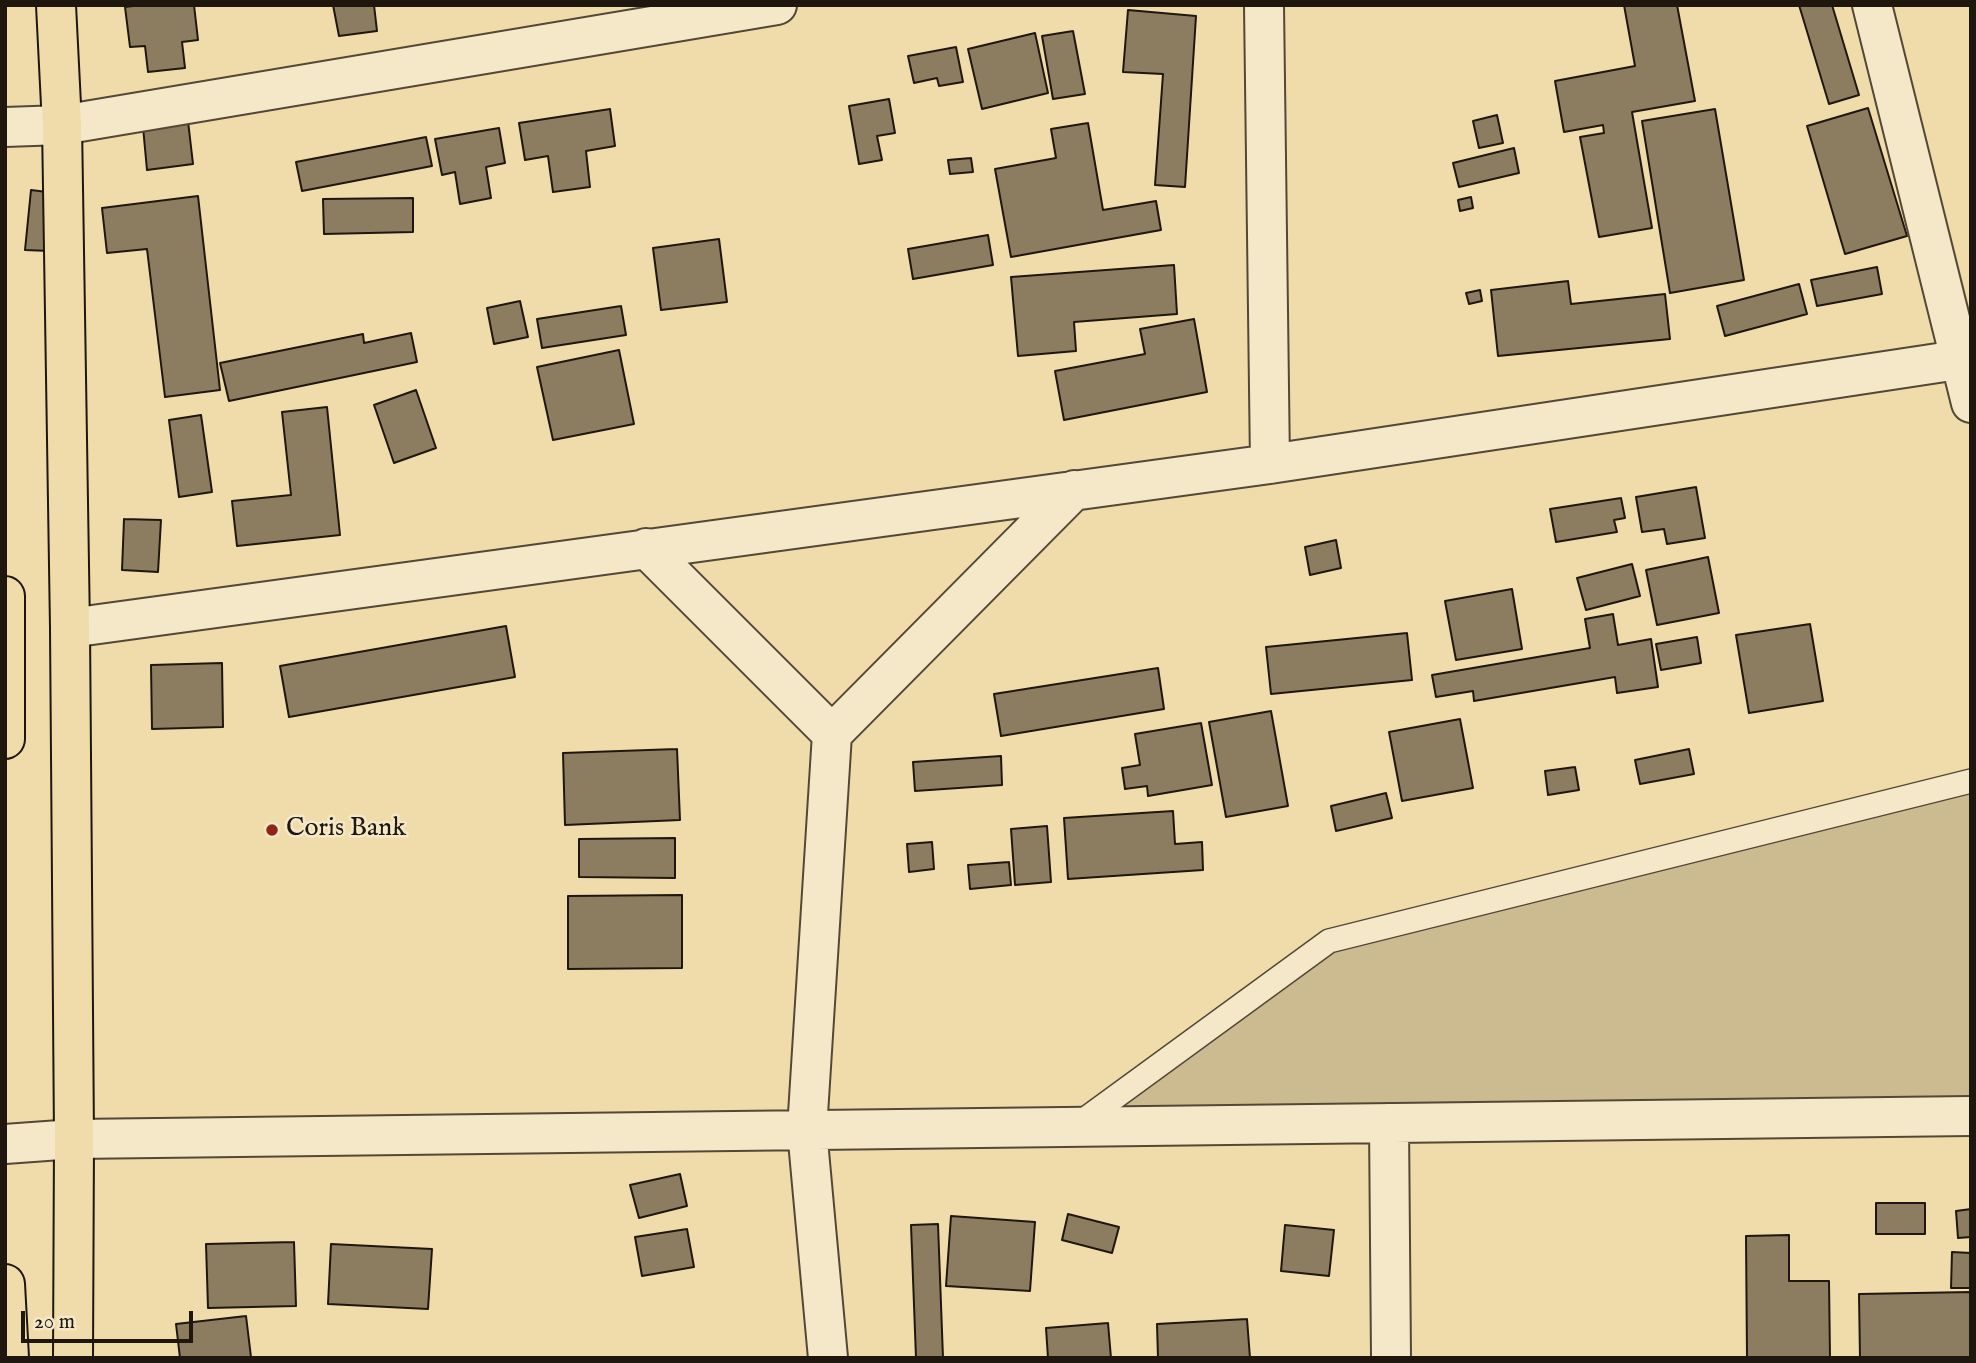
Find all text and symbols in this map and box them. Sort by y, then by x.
place label: Coris Bank [286,814,406,846]
marker: Coris Bank [264,822,280,838]
scale bar [24,1296,196,1340]
text: 20 m [34,1309,75,1336]

